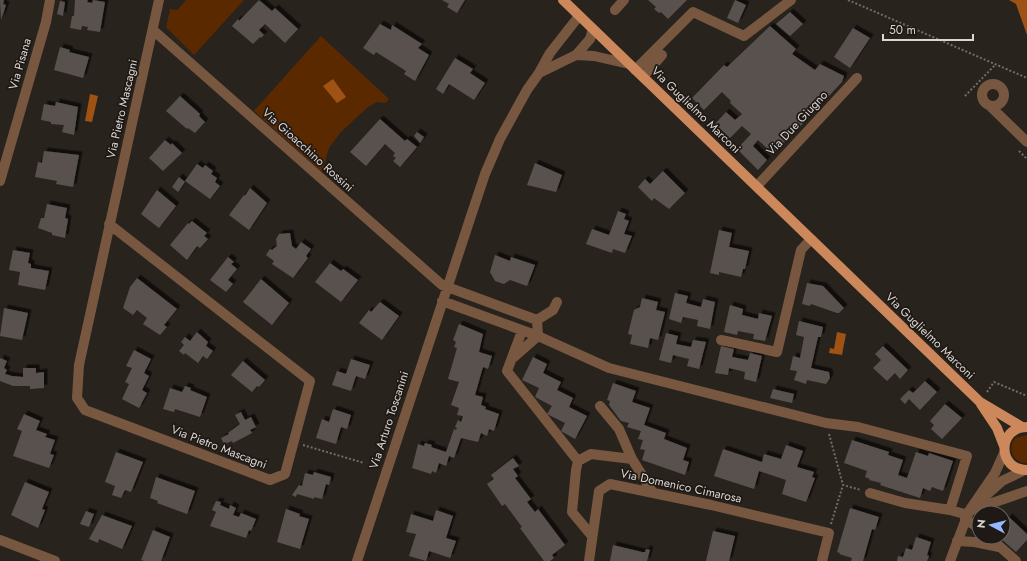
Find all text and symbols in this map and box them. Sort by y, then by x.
scale bar [883,16,973,42]
text: 50 m [889,21,916,39]
street label: Via Pisana [4,36,36,92]
street label: Via Pietro Mascagni [102,58,142,160]
street label: Via Guglielmo Marconi [647,62,745,158]
street label: Via Due Giugno [762,86,832,160]
street label: Via Gioacchino Rossini [258,104,358,196]
street label: Via Guglielmo Marconi [881,288,979,384]
street label: Via Arturo Toscanini [365,369,413,471]
street label: Via Pietro Mascagni [168,420,270,474]
street label: Via Domenico Cimarosa [619,464,744,508]
north arrow [971,505,1011,545]
text: N [973,518,990,529]

